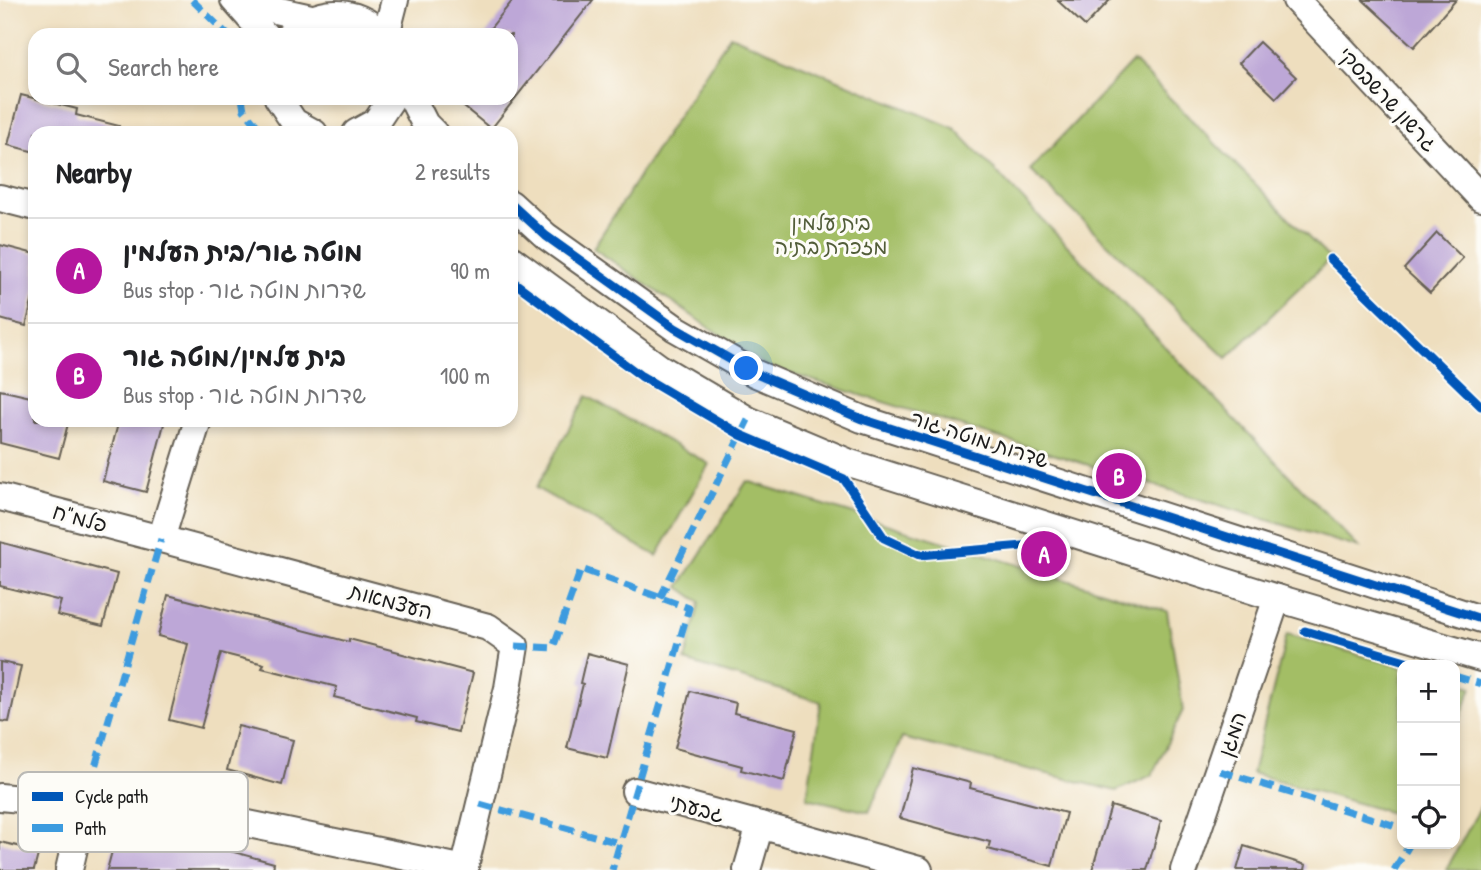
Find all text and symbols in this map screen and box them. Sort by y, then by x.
search box [28,28,518,105]
street label: גרשון שרשבסקי [1332,40,1444,158]
icon: search [52,48,90,86]
text: Search here [108,49,219,84]
text: Nearby [56,152,132,192]
text: 2 results [415,156,490,187]
park label: בית עלמין מזכרת בתיה [775,208,887,261]
text: מוטה גור/בית העלמין [123,234,363,269]
text: A [73,255,85,286]
text: 90 m [450,255,490,286]
text: Bus stop · שדרות מוטה גור [123,274,366,305]
text: בית עלמין/מוטה גור [123,339,346,374]
your location [729,351,763,385]
text: B [73,360,85,391]
text: 100 m [440,360,490,391]
text: Bus stop · שדרות מוטה גור [123,379,366,410]
street label: שדרות מוטה גור [907,403,1053,475]
pin: B [1096,450,1142,502]
street label: פלמ"ח [49,497,111,539]
pin: A [1021,528,1067,580]
street label: העצמאות [344,575,436,626]
map controls [1397,660,1460,849]
button: + [1397,660,1460,723]
street label: המגן [1211,708,1253,760]
button: − [1397,723,1460,786]
legend [18,772,248,852]
text: Cycle path [75,783,148,809]
button: locate [1397,786,1460,849]
street label: גבעתי [667,787,727,829]
text: Path [75,815,106,841]

